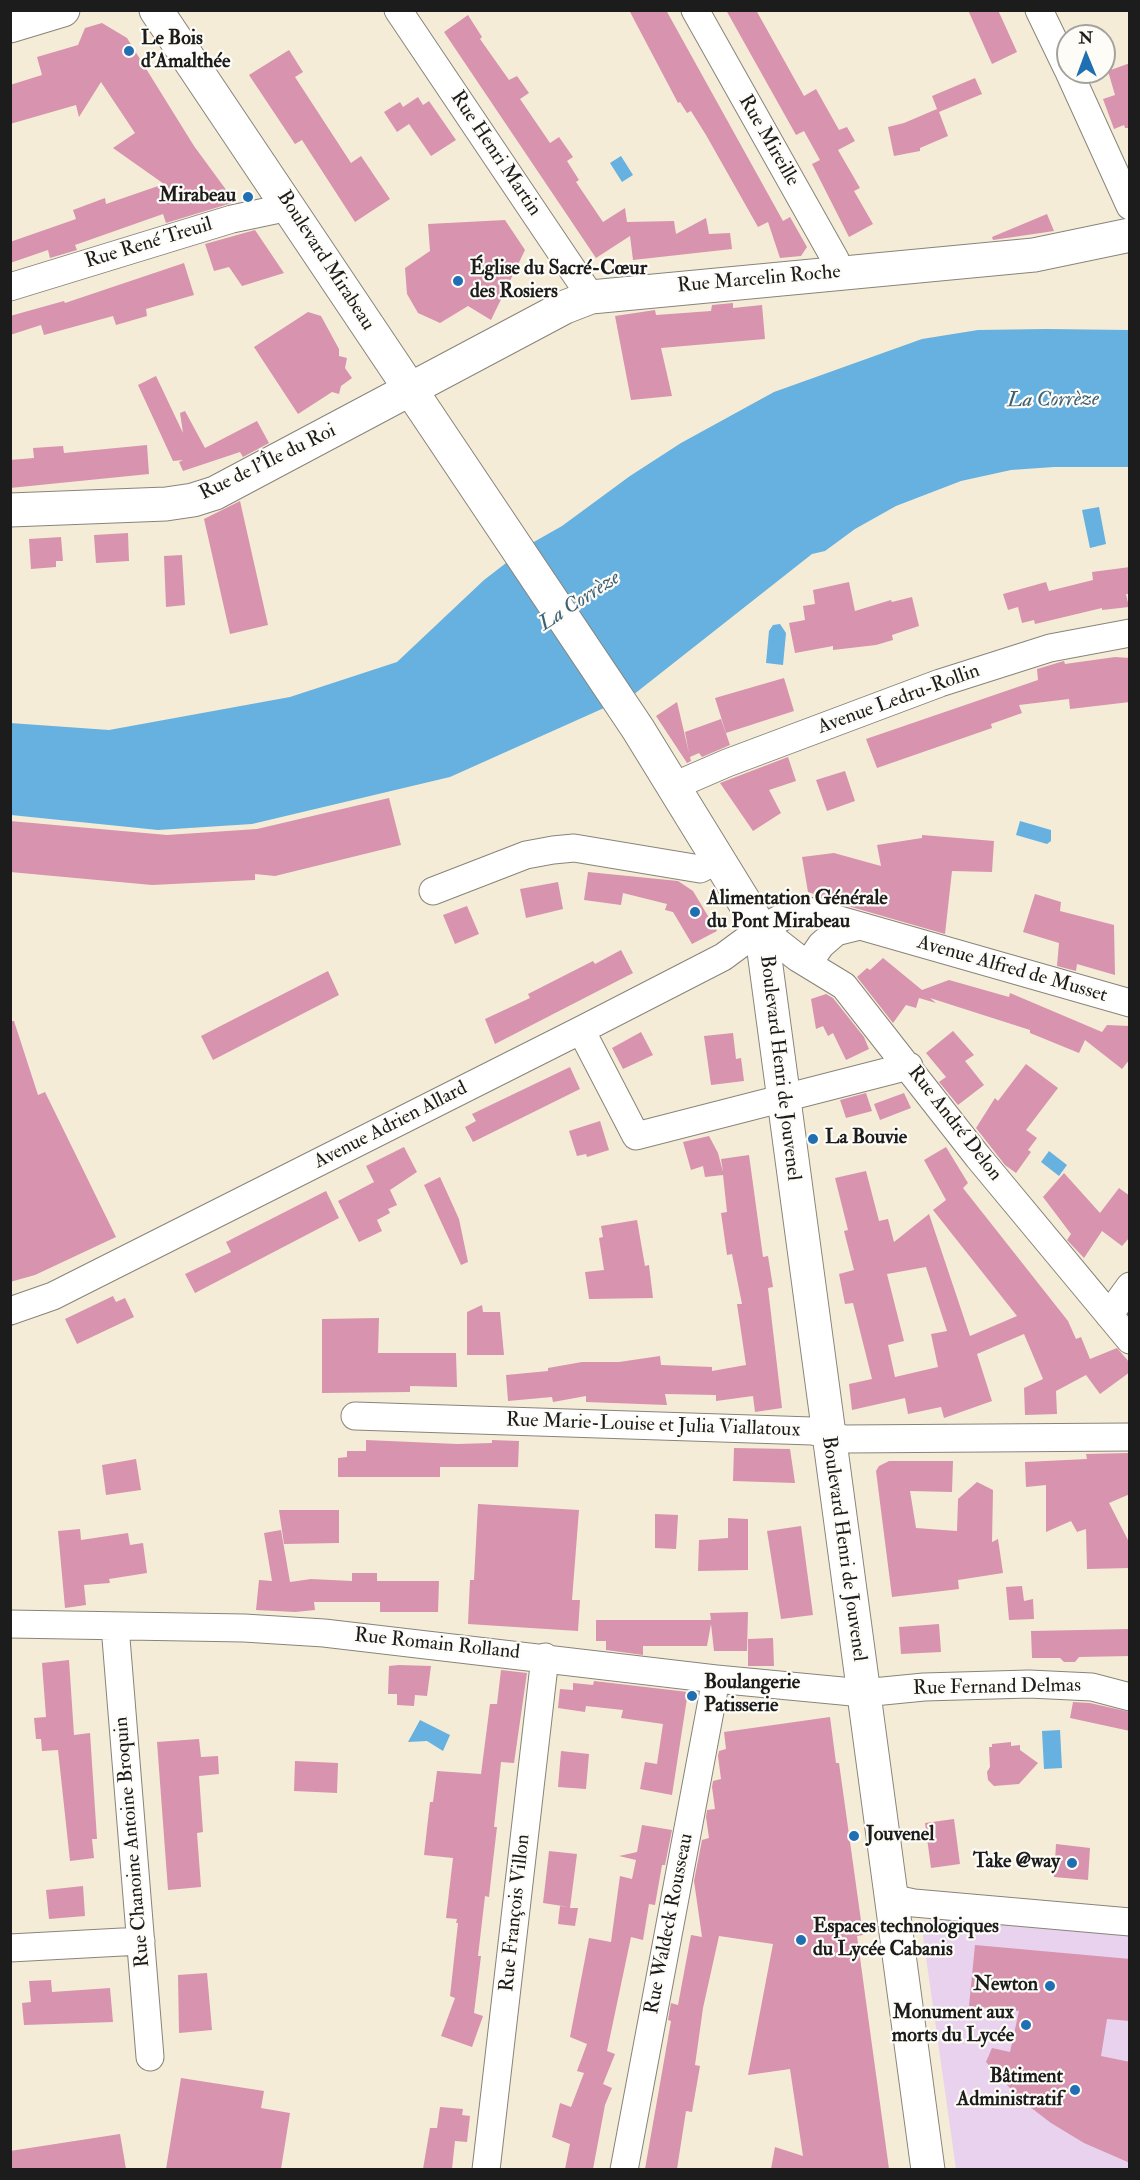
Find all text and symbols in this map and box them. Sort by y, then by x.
north arrow [1056,24,1116,84]
place label: Le Bois d'Amalthée [141,28,230,75]
text: N [1078,28,1093,48]
marker: Le Bois d'Amalthée [122,44,136,58]
street label: Rue Henri Martin [444,87,546,221]
street label: Rue Mireille [732,91,804,191]
place label: Mirabeau [159,185,236,209]
street label: Boulevard Mirabeau [271,187,379,335]
marker: Mirabeau [241,190,255,204]
street label: Rue René Treuil [83,213,215,275]
place label: Église du Sacré-Cœur des Rosiers [470,258,647,305]
street label: Rue Marcelin Roche [676,261,842,299]
marker: Église du Sacré-Cœur des Rosiers [451,274,465,288]
water label: La Corrèze [1007,388,1099,414]
street label: Rue de l'Île du Roi [196,420,340,506]
water label: La Corrèze [535,566,625,638]
street label: Avenue Ledru-Rollin [815,660,983,740]
place label: Alimentation Générale du Pont Mirabeau [707,888,888,935]
marker: Alimentation Générale du Pont Mirabeau [688,905,702,919]
street label: Avenue Alfred de Musset [914,931,1110,1009]
street label: Boulevard Henri de Jouvenel [753,954,805,1182]
street label: Rue André Delon [902,1062,1006,1186]
street label: Avenue Adrien Allard [310,1077,472,1175]
place label: La Bouvie [825,1127,907,1151]
marker: La Bouvie [806,1132,820,1146]
street label: Rue Marie-Louise et Julia Viallatoux [505,1409,801,1443]
street label: Boulevard Henri de Jouvenel [815,1435,871,1663]
street label: Rue Romain Rolland [353,1624,521,1666]
place label: Boulangerie Patisserie [704,1672,800,1719]
street label: Rue Fernand Delmas [913,1675,1081,1701]
marker: Boulangerie Patisserie [685,1689,699,1703]
street label: Rue Chanoine Antoine Broquin [110,1715,156,1969]
place label: Jouvenel [866,1824,934,1848]
marker: Jouvenel [847,1829,861,1843]
street label: Rue Waldeck Rousseau [641,1832,699,2016]
street label: Rue François Villon [496,1833,536,1993]
place label: Take @way [973,1851,1060,1875]
marker: Take @way [1065,1856,1079,1870]
place label: Espaces technologiques du Lycée Cabanis [813,1916,999,1963]
marker: Espaces technologiques du Lycée Cabanis [794,1933,808,1947]
place label: Newton [973,1974,1038,1998]
marker: Newton [1043,1979,1057,1993]
place label: Monument aux morts du Lycée [892,2002,1014,2049]
marker: Monument aux morts du Lycée [1019,2018,1033,2032]
place label: Bâtiment Administratif [957,2066,1063,2113]
marker: Bâtiment Administratif [1068,2083,1082,2097]

